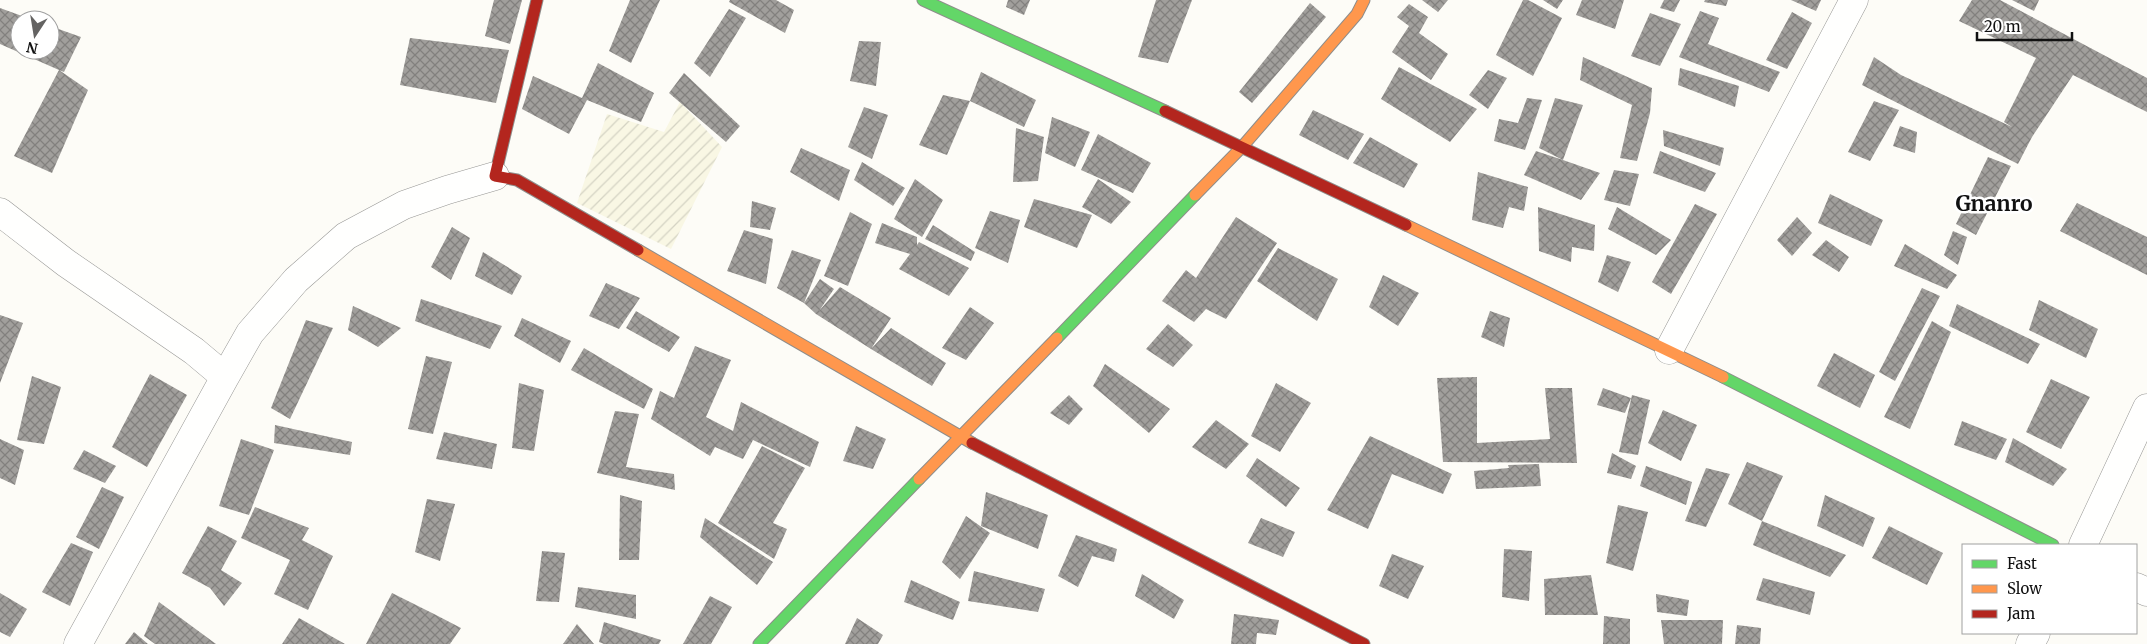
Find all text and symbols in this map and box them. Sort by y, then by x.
north arrow [10,10,60,60]
scale bar [1977,10,2072,42]
text: 20 m [1984,17,2021,36]
text: N [25,38,40,58]
district label: Gnanro [1955,190,2033,217]
legend [1962,544,2137,634]
text: Fast [2007,554,2037,573]
text: Slow [2007,579,2042,598]
text: Jam [2006,604,2035,623]

